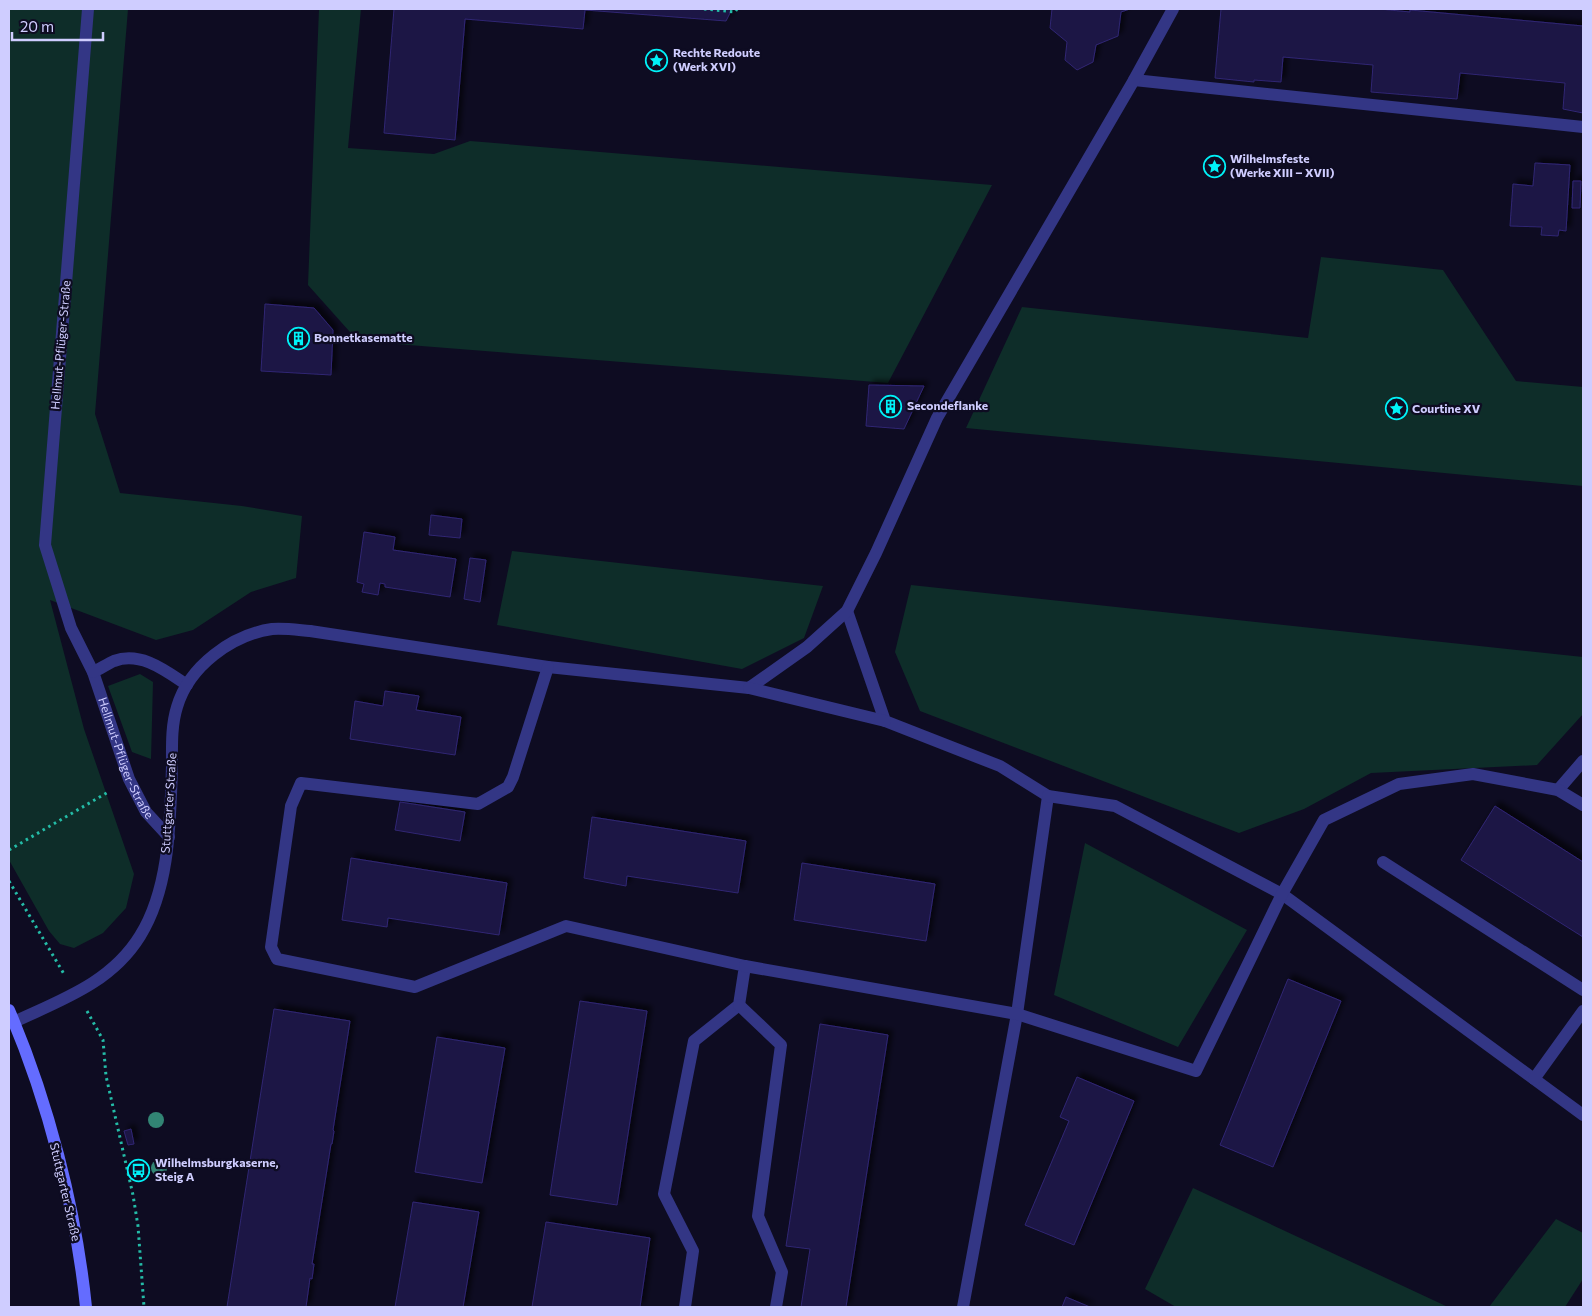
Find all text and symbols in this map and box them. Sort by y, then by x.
scale bar [12,10,104,42]
text: 20 m [20,17,54,35]
place label: Rechte Redoute (Werk XVI) [673,45,760,73]
place icon: Rechte Redoute (Werk XVI) [645,48,669,72]
place label: Wilhelmsfeste (Werke XIII – XVII) [1230,151,1334,179]
place icon: Wilhelmsfeste (Werke XIII – XVII) [1202,154,1226,178]
street label: Hellmut-Pflüger-Straße [47,280,73,410]
building icon: Bonnetkasematte [286,326,310,350]
place label: Bonnetkasematte [314,330,413,344]
building icon: Secondeflanke [879,394,903,418]
place icon: Courtine XV [1384,397,1408,421]
place label: Secondeflanke [907,398,988,412]
place label: Courtine XV [1412,401,1481,415]
street label: Hellmut-Pflüger-Straße [96,695,157,821]
street label: Stuttgarter Straße [158,752,178,854]
street label: Stuttgarter Straße [48,1141,84,1242]
place label: Wilhelmsburgkaserne, Steig A [155,1155,279,1183]
bus stop icon: Wilhelmsburgkaserne, Steig A [127,1158,151,1182]

